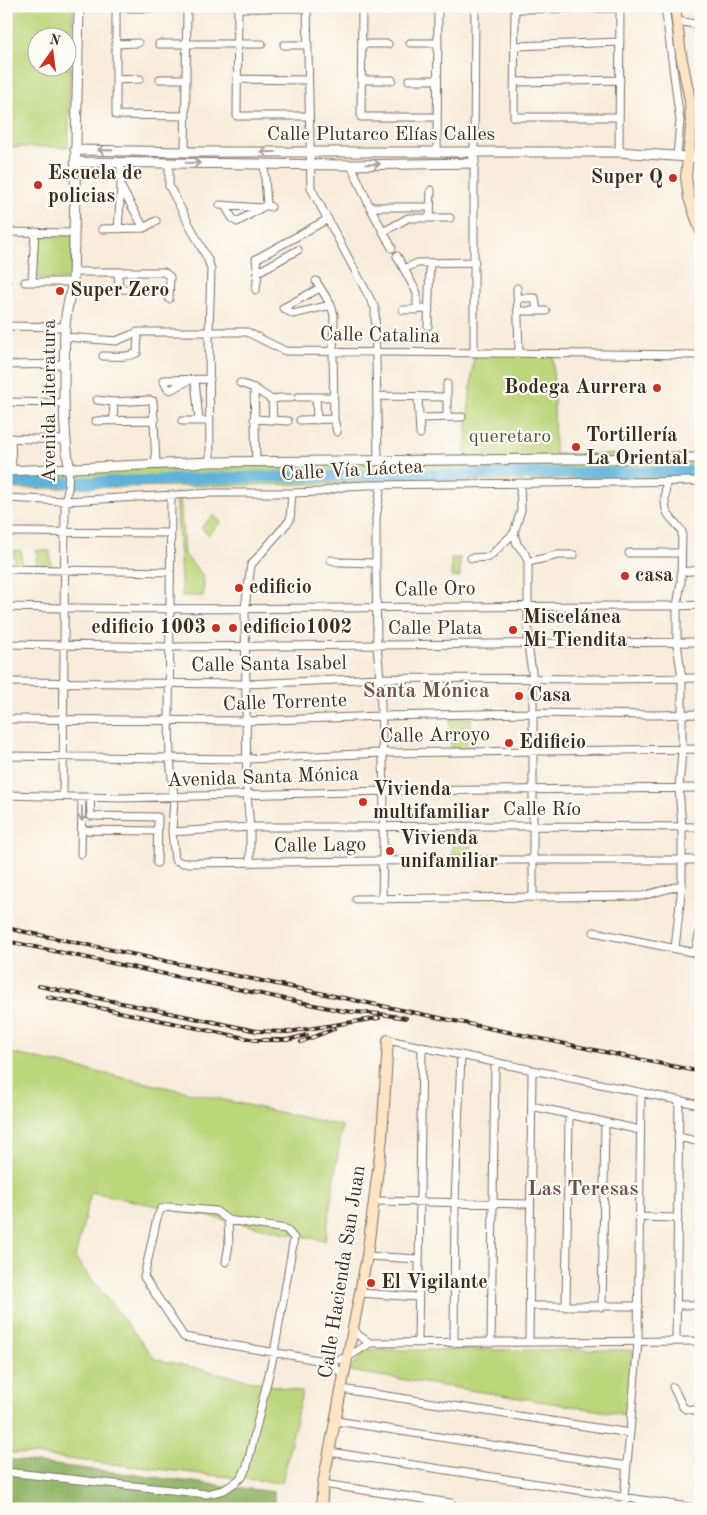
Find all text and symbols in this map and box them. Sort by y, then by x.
north arrow [28,28,78,78]
text: N [48,32,62,49]
street label: Calle Plutarco Elías Calles [267,125,495,145]
one-way arrow [98,146,114,155]
one-way arrow [260,147,276,157]
one-way arrow [185,158,201,168]
one-way arrow [365,159,381,169]
place label: Escuela de policias [48,164,142,207]
place label: Super Q [591,168,663,188]
marker: Super Q [667,172,679,184]
marker: Escuela de policias [32,179,44,191]
place label: Super Zero [70,281,169,301]
marker: Super Zero [54,285,66,297]
street label: Avenida Literatura [40,319,60,483]
street label: Calle Catalina [320,325,441,347]
place label: Bodega Aurrera [504,378,647,398]
marker: Bodega Aurrera [651,382,663,394]
place label: Tortillería La Oriental [586,426,688,469]
park label: queretaro [469,427,551,447]
marker: Tortillería La Oriental [570,441,582,453]
street label: Calle Vía Láctea [280,457,424,485]
place label: casa [635,566,673,586]
marker: casa [619,570,631,582]
place label: edificio [249,578,312,598]
street label: Calle Oro [394,579,476,601]
marker: edificio [233,582,245,594]
place label: Miscelánea Mi Tiendita [523,608,627,651]
place label: edificio 1003 [91,618,206,638]
place label: edificio1002 [243,618,352,638]
street label: Calle Plata [388,619,482,639]
marker: edificio 1003 [210,622,222,634]
marker: edificio1002 [227,622,239,634]
marker: Miscelánea Mi Tiendita [507,624,519,636]
street label: Calle Santa Isabel [191,654,347,676]
district label: Santa Mónica [362,681,490,702]
place label: Casa [529,686,571,706]
marker: Casa [513,690,525,702]
street label: Calle Torrente [223,691,347,715]
street label: Calle Arroyo [380,725,490,747]
place label: Edificio [519,733,586,753]
marker: Edificio [503,737,515,749]
street label: Avenida Santa Mónica [167,765,359,791]
place label: Vivienda multifamiliar [373,780,490,823]
marker: Vivienda multifamiliar [357,796,369,808]
street label: Calle Río [503,800,581,820]
one-way arrow [77,806,87,822]
place label: Vivienda unifamiliar [400,829,498,872]
street label: Calle Lago [273,835,367,857]
marker: Vivienda unifamiliar [384,845,396,857]
street label: Calle Hacienda San Juan [316,1164,370,1380]
district label: Las Teresas [527,1179,639,1200]
place label: El Vigilante [381,1273,488,1293]
marker: El Vigilante [365,1277,377,1289]

